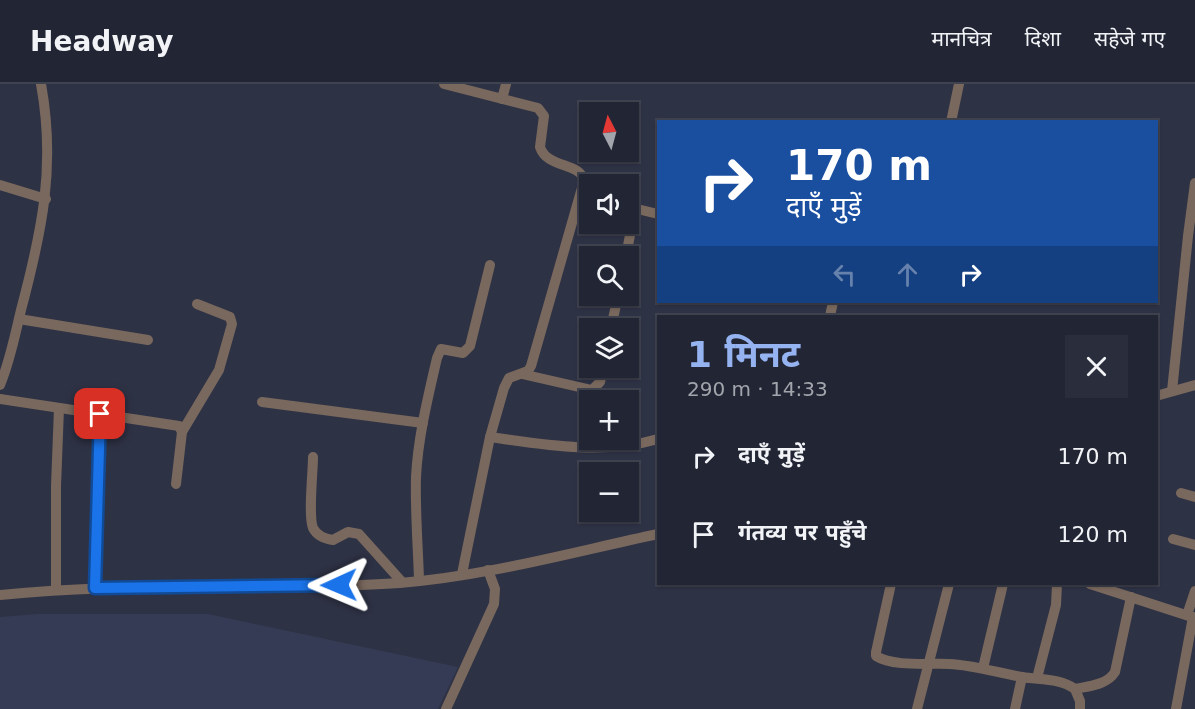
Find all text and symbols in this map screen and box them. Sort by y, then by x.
text: Headway [30,25,174,58]
text: मानचित्र [932,27,992,51]
text: दिशा [1025,27,1061,51]
text: सहेजे गए [1094,27,1165,51]
north arrow [579,102,639,162]
map controls [579,102,639,522]
text: 170 m [786,141,932,190]
icon: right [687,144,765,222]
button: sound [579,174,639,234]
text: दाएँ मुड़ें [786,191,861,222]
button: search [579,246,639,306]
icon: left [828,258,861,291]
icon: ahead [891,258,924,291]
icon: right [954,258,987,291]
button: layers [579,318,639,378]
text: 1 मिनट [687,334,800,375]
button: close [1065,335,1128,398]
text: 290 m · 14:33 [687,377,828,401]
pin [74,388,125,439]
button: + [579,390,639,450]
icon: arrive [83,397,116,430]
icon: right [687,440,720,473]
text: दाएँ मुड़ें [738,442,805,467]
text: 170 m [1058,444,1128,469]
button: − [579,462,639,522]
icon: arrive [687,518,720,551]
text: गंतव्य पर पहुँचे [738,520,866,545]
text: 120 m [1058,522,1128,547]
position arrow [307,553,371,617]

